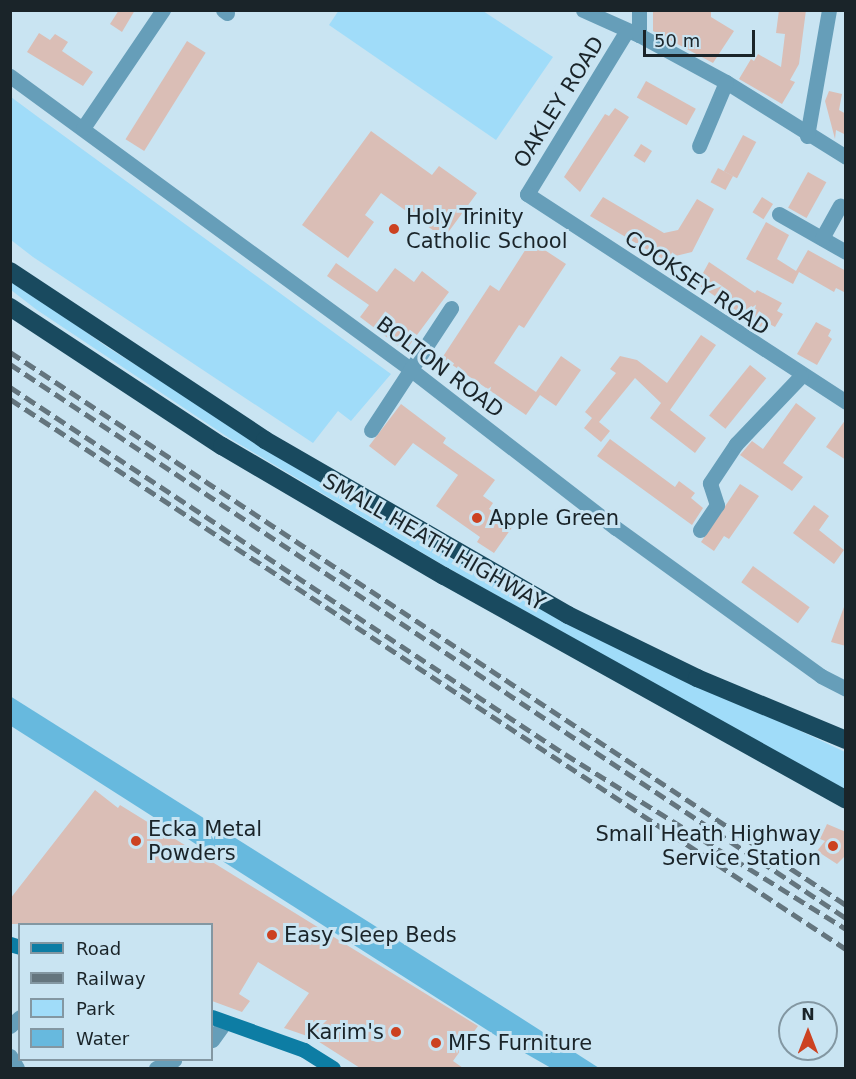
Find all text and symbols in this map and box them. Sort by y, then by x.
scale bar [646,18,758,56]
text: 50 m [654,30,700,51]
street label: OAKLEY ROAD [509,32,609,172]
place label: Holy Trinity Catholic School [406,204,568,254]
marker: Holy Trinity Catholic School [387,222,401,236]
street label: COOKSEY ROAD [620,225,774,341]
street label: BOLTON ROAD [372,311,508,423]
street label: SMALL HEATH HIGHWAY [318,468,550,616]
place label: Apple Green [489,505,619,531]
marker: Apple Green [470,511,484,525]
place label: Ecka Metal Powders [148,816,262,866]
place label: Small Heath Highway Service Station [595,821,821,871]
marker: Ecka Metal Powders [129,834,143,848]
marker: Small Heath Highway Service Station [826,839,840,853]
place label: Easy Sleep Beds [284,922,457,948]
legend [18,923,213,1061]
marker: Easy Sleep Beds [265,928,279,942]
text: Road [76,938,121,959]
text: Railway [76,968,146,989]
text: Park [76,998,115,1019]
north arrow [778,1001,838,1061]
text: N [801,1005,815,1024]
place label: Karim's [306,1019,384,1045]
marker: Karim's [389,1025,403,1039]
text: Water [76,1028,129,1049]
place label: MFS Furniture [448,1030,592,1056]
marker: MFS Furniture [429,1036,443,1050]

